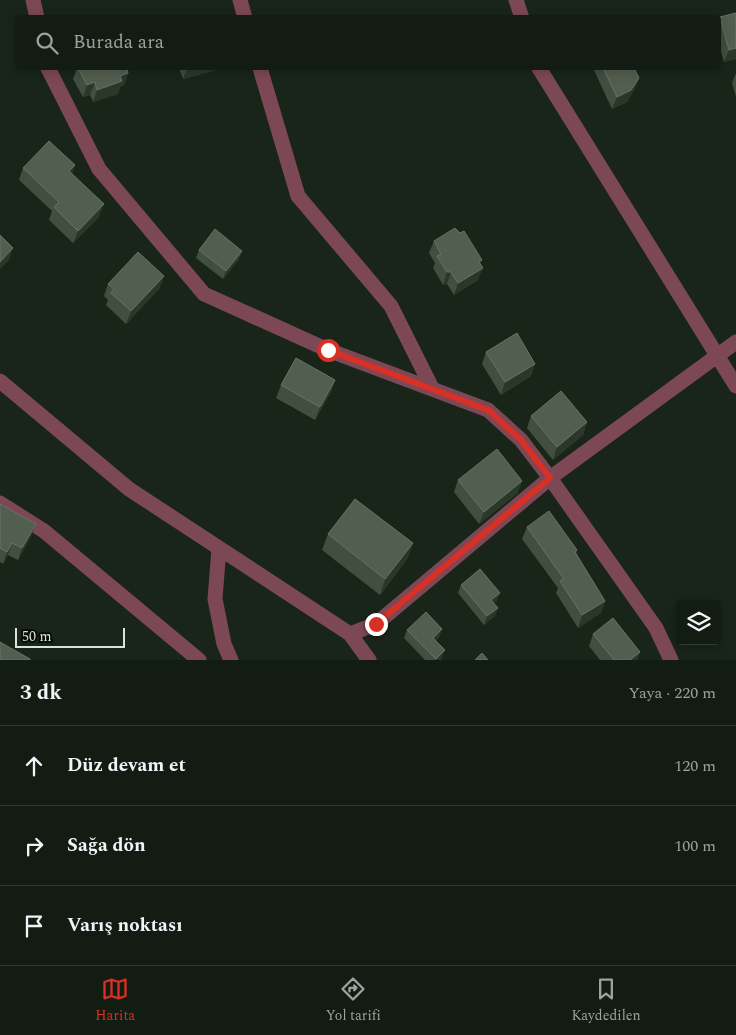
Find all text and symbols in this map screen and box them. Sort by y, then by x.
search box [15,15,721,70]
text: Burada ara [73,28,164,57]
icon: search [33,29,61,57]
route start [317,339,340,362]
map controls [676,600,721,645]
button: layers [676,600,721,645]
route end [365,613,388,636]
scale bar [15,625,125,648]
text: 50 m [22,626,52,647]
text: 3 dk [20,677,62,709]
text: Yaya · 220 m [629,681,716,705]
text: Düz devam et [67,751,186,780]
icon: ahead [20,752,48,780]
text: 120 m [674,754,716,778]
text: Sağa dön [67,831,146,860]
icon: right [20,832,48,860]
text: 100 m [674,834,716,858]
text: Varış noktası [67,911,183,940]
icon: arrive [20,912,48,940]
tab: Harita [95,975,135,1026]
tab: Yol tarifi [326,975,381,1026]
tab: Kaydedilen [572,975,641,1026]

